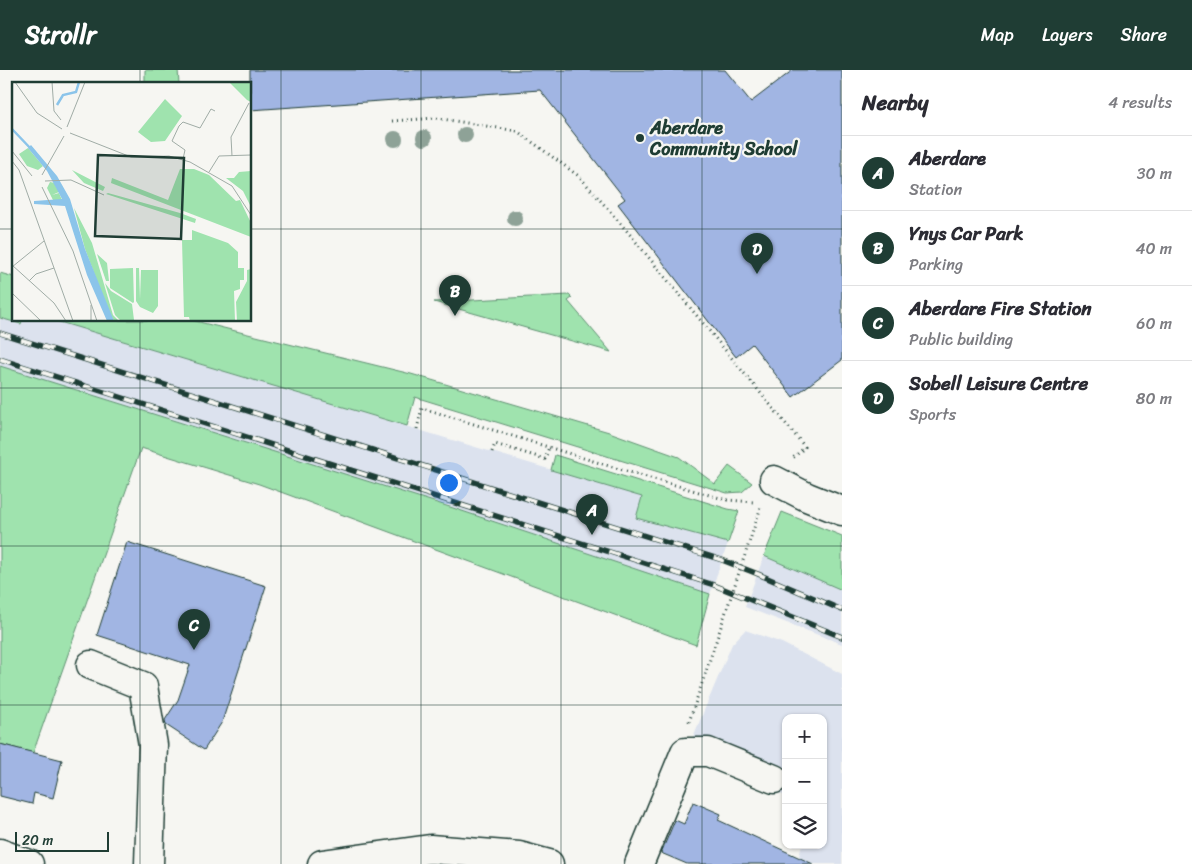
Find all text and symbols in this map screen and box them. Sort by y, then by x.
text: Strollr [25,14,96,56]
text: Map [981,19,1014,51]
text: Layers [1042,19,1093,51]
text: Share [1121,19,1167,51]
inset map [12,82,251,321]
text: Nearby [862,84,928,122]
text: 4 results [1108,88,1172,117]
place label: Aberdare Community School [649,112,798,165]
marker: Aberdare Community School [634,132,646,144]
text: Aberdare [909,142,986,175]
text: A [873,159,883,188]
text: 30 m [1137,159,1172,188]
text: Station [909,175,962,204]
text: Ynys Car Park [909,217,1024,250]
pin: D [741,233,773,274]
text: B [873,234,883,263]
text: 40 m [1135,234,1172,263]
text: Parking [909,250,963,279]
pin: B [439,275,471,316]
text: Aberdare Fire Station [909,292,1092,325]
text: C [873,309,883,338]
text: 60 m [1136,309,1172,338]
text: Public building [909,325,1013,354]
text: Sobell Leisure Centre [909,367,1088,400]
text: D [873,384,883,413]
text: 80 m [1136,384,1172,413]
text: Sports [909,400,956,429]
your location [436,470,462,496]
pin: A [576,494,608,535]
pin: C [178,609,210,650]
map controls [782,714,827,849]
button: + [782,714,827,759]
button: − [782,759,827,804]
button: layers [782,804,827,849]
text: 20 m [22,828,53,853]
scale bar [15,829,109,852]

